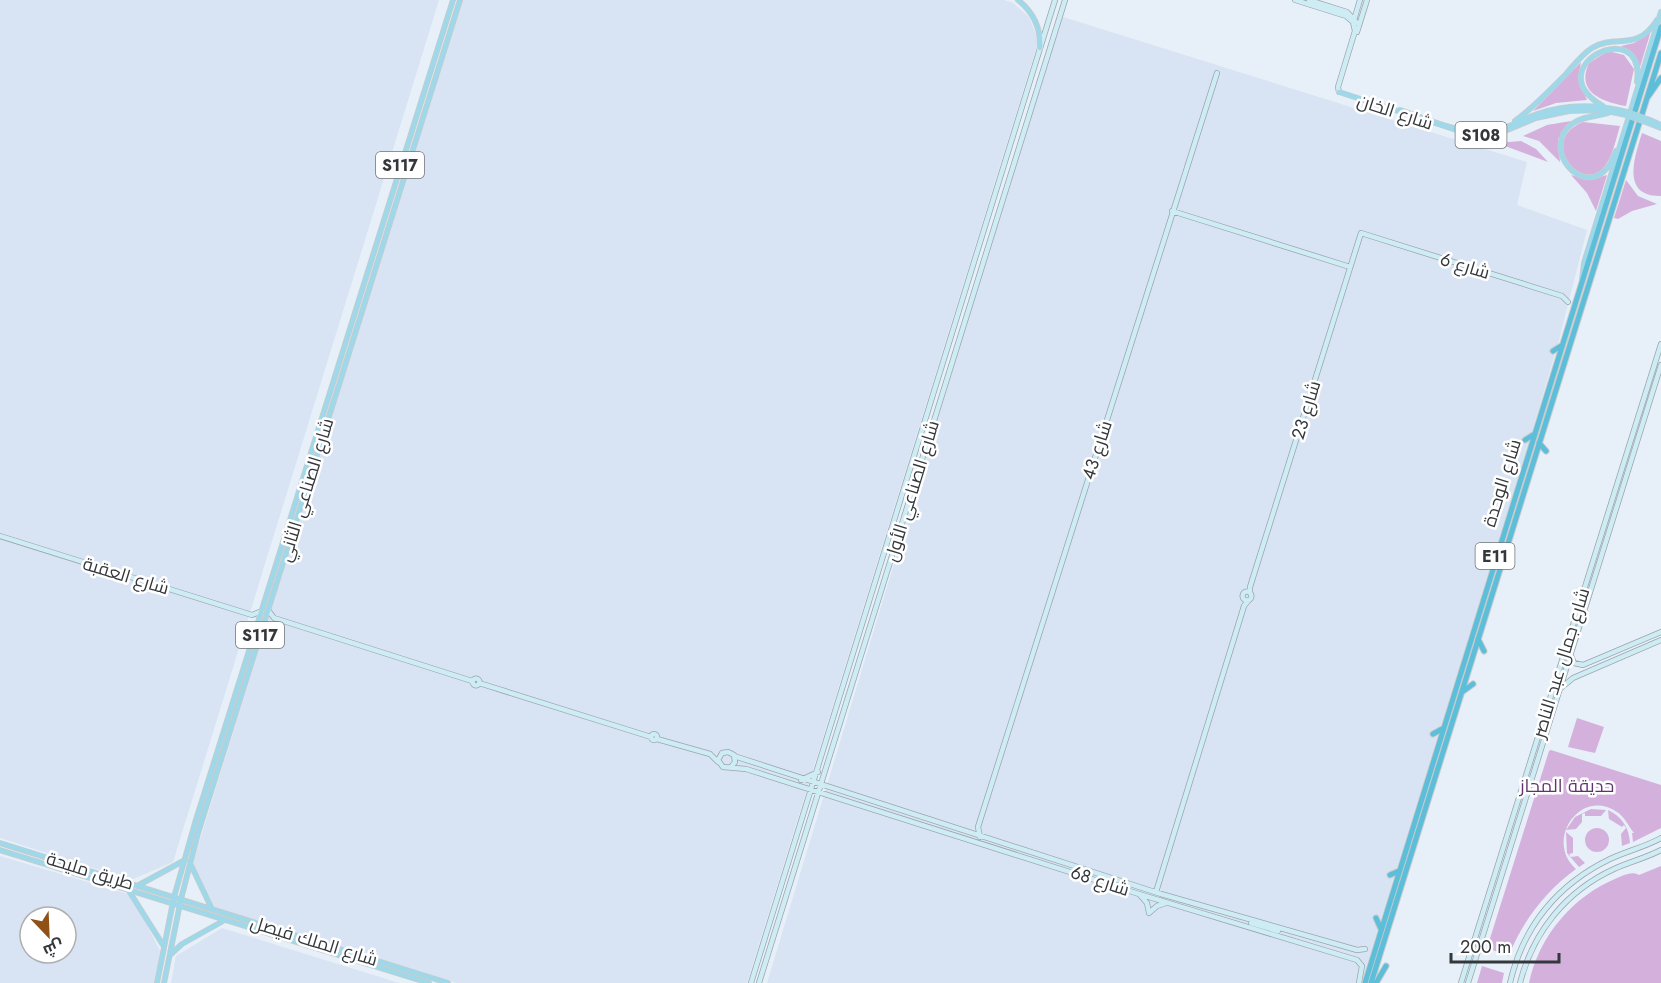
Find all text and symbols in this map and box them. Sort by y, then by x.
street label: شارع الخان [1354,88,1436,136]
road number: S108 [1456,122,1506,148]
road number: S117 [376,152,424,178]
street label: شارع 6 [1437,246,1493,286]
street label: شارع 23 [1285,377,1327,443]
street label: شارع الصناعي الثاني [272,415,341,565]
street label: شارع الصناعي الأول [878,417,947,565]
street label: شارع 43 [1075,417,1119,483]
street label: شارع الوحدة [1476,436,1528,530]
road number: E11 [1476,543,1514,569]
street label: شارع العقبة [80,551,172,601]
street label: شارع جمال عبد الناصر [1525,585,1596,742]
road number: S117 [236,622,284,648]
park label: حديقة المجاز [1519,773,1614,799]
street label: طريق مليحة [43,845,137,897]
street label: شارع 68 [1067,859,1133,903]
north arrow [18,905,78,965]
street label: شارع الملك فيصل [247,909,381,973]
scale bar [1451,926,1559,964]
text: ش [40,934,68,963]
text: 200 m [1460,934,1511,960]

